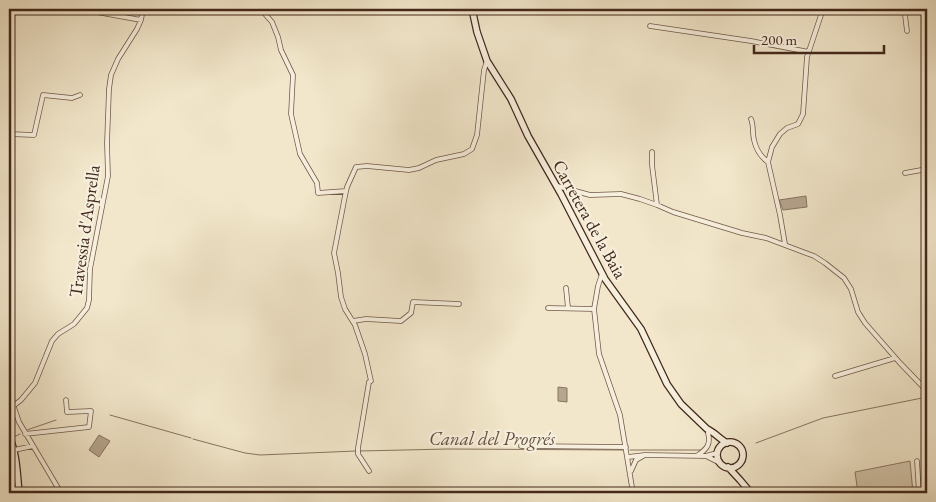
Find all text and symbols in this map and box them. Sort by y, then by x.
scale bar [754,22,884,54]
text: 200 m [761,30,798,49]
street label: Carretera de la Baia [548,155,633,283]
street label: Travessia d'Asprella [63,162,105,299]
water label: Canal del Progrés [429,426,556,451]

